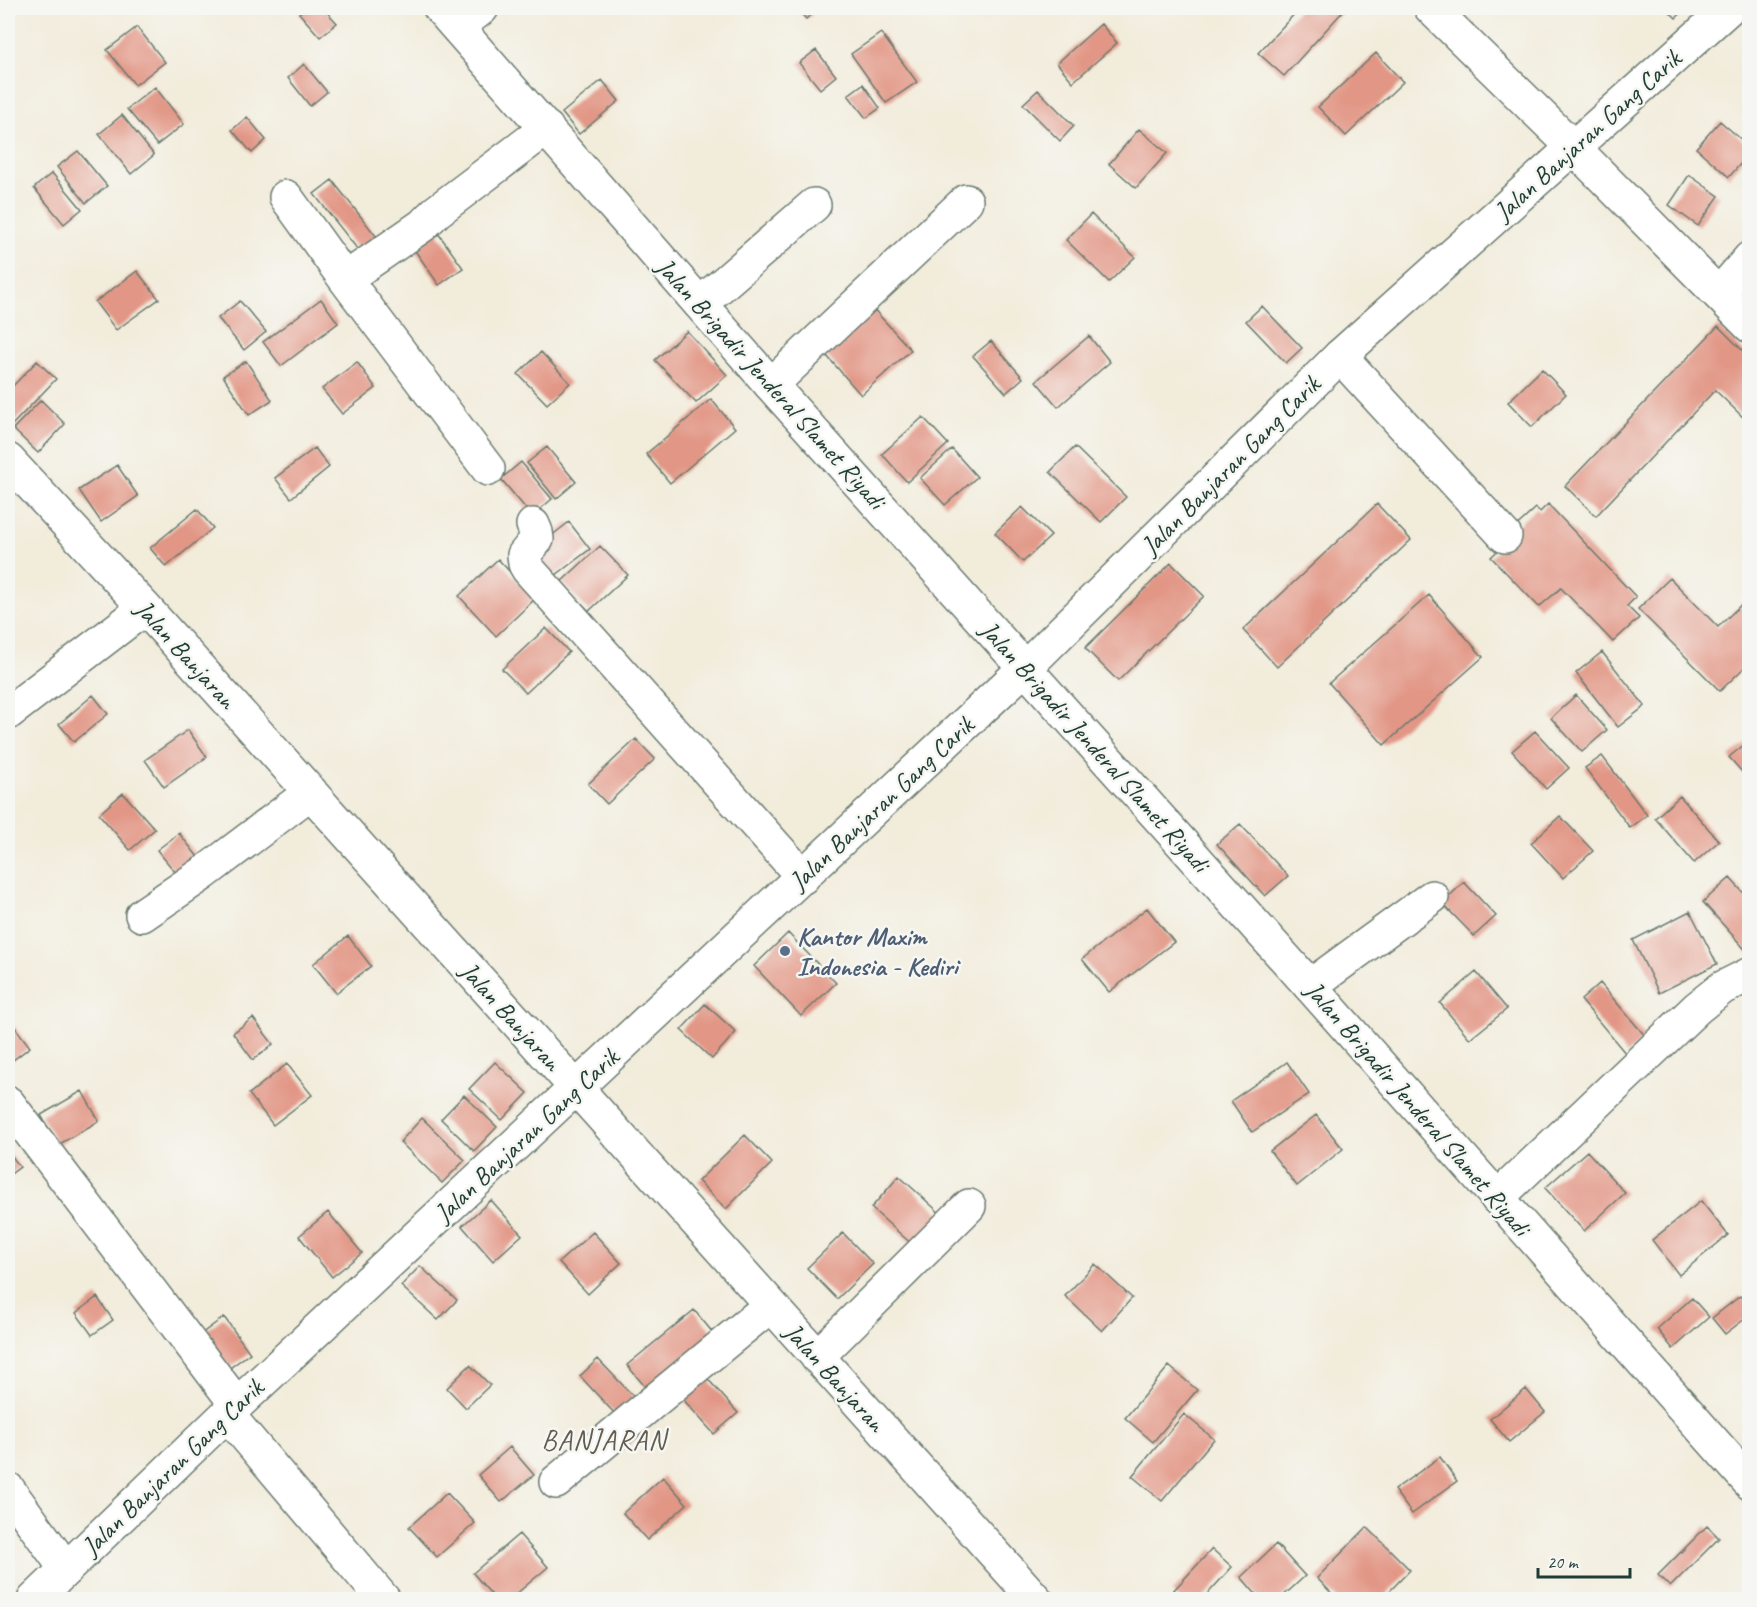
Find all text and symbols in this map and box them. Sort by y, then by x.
street label: Jalan Banjaran Gang Carik [1486,41,1689,229]
street label: Jalan Brigadir Jenderal Slamet Riyadi [648,249,894,518]
street label: Jalan Banjaran Gang Carik [1132,367,1329,563]
street label: Jalan Banjaran [127,591,244,717]
street label: Jalan Brigadir Jenderal Slamet Riyadi [972,612,1218,881]
street label: Jalan Banjaran Gang Carik [781,708,982,899]
place label: Kantor Maxim Indonesia - Kediri [797,920,961,983]
marker: Kantor Maxim Indonesia - Kediri [778,944,792,958]
street label: Jalan Banjaran [452,953,569,1079]
street label: Jalan Brigadir Jenderal Slamet Riyadi [1297,973,1539,1245]
street label: Jalan Banjaran Gang Carik [426,1040,627,1231]
street label: Jalan Banjaran [776,1314,893,1440]
street label: Jalan Banjaran Gang Carik [73,1370,272,1564]
district label: BANJARAN [541,1422,669,1457]
scale bar [1538,1541,1630,1579]
text: 20 m [1547,1551,1580,1573]

